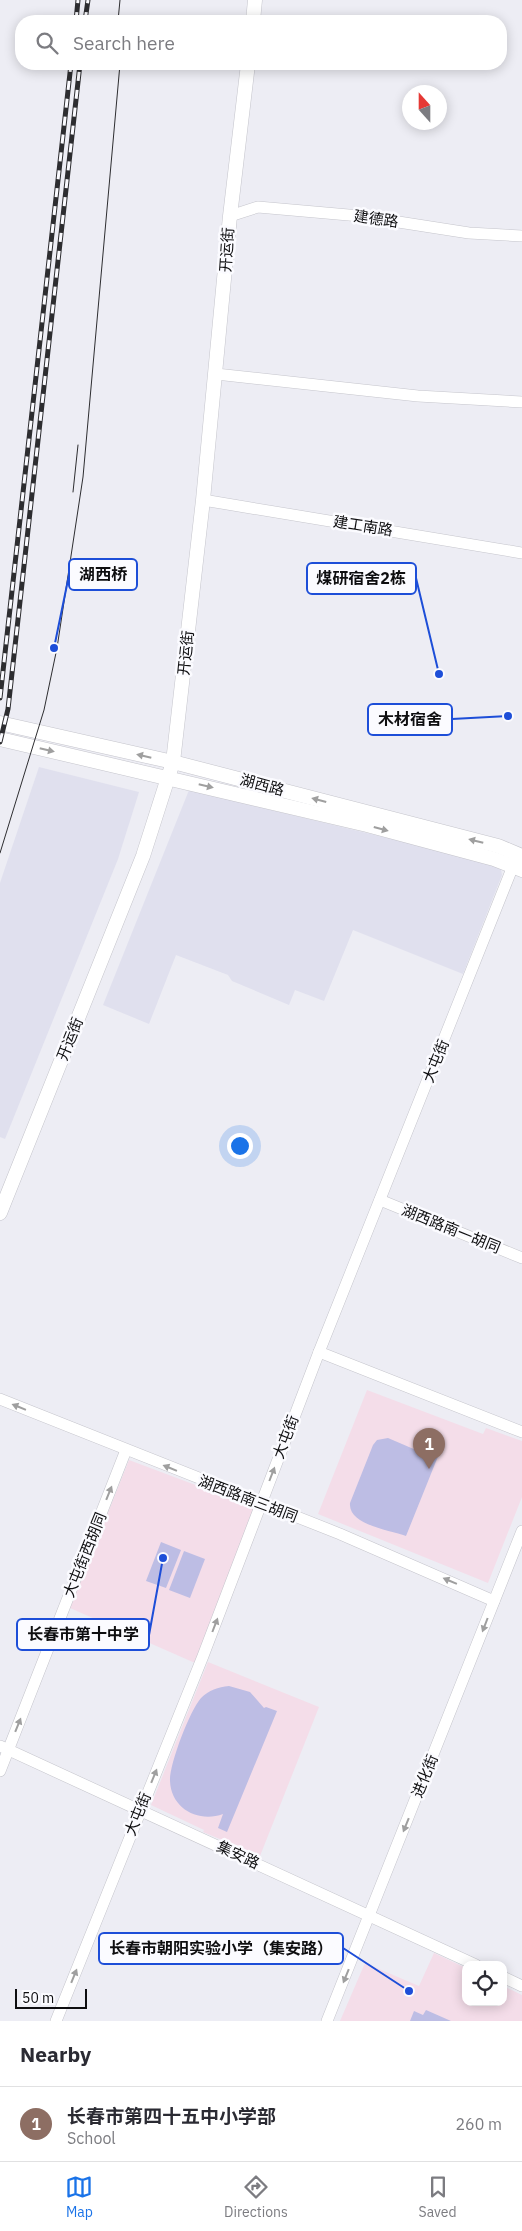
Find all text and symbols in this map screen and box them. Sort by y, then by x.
search box [15,15,507,70]
icon: search [33,29,61,57]
text: Search here [73,31,175,55]
north arrow [402,85,447,130]
street label: 建德路 [352,206,400,231]
street label: 开运街 [215,227,238,273]
street label: 建工南路 [332,511,394,540]
callout: 湖西桥 [69,559,137,590]
callout: 煤研宿舍2栋 [307,563,416,594]
text: 湖西桥 [79,564,128,584]
text: 煤研宿舍2栋 [316,568,406,588]
street label: 开运街 [174,630,197,676]
callout: 木材宿舍 [368,704,452,735]
text: 木材宿舍 [378,709,442,729]
one-way arrow [40,746,55,754]
one-way arrow [136,751,152,759]
street label: 湖西路 [238,770,286,800]
one-way arrow [198,782,213,790]
one-way arrow [311,796,326,804]
one-way arrow [373,825,388,833]
one-way arrow [469,836,484,844]
street label: 开运街 [52,1014,87,1063]
street label: 大屯街 [418,1036,453,1085]
your location [227,1133,253,1159]
street label: 湖西路南一胡同 [399,1200,503,1257]
one-way arrow [11,1403,26,1411]
street label: 大屯街 [269,1412,302,1461]
pin: 1 [413,1428,445,1469]
one-way arrow [162,1463,177,1471]
one-way arrow [269,1466,277,1481]
street label: 湖西路南三胡同 [196,1471,301,1526]
one-way arrow [106,1485,114,1500]
street label: 大屯街西胡同 [59,1510,110,1600]
one-way arrow [443,1577,457,1585]
one-way arrow [211,1618,219,1633]
one-way arrow [481,1618,489,1633]
callout: 长春市第十中学 [17,1619,149,1650]
text: 长春市第十中学 [27,1624,139,1644]
one-way arrow [14,1717,22,1732]
street label: 进化街 [407,1751,442,1800]
one-way arrow [150,1768,158,1783]
street label: 大屯街 [120,1789,155,1838]
one-way arrow [402,1818,410,1833]
street label: 集安路 [214,1836,263,1873]
callout: 长春市朝阳实验小学（集安路） [99,1933,343,1964]
text: 长春市朝阳实验小学（集安路） [109,1938,333,1958]
map controls [462,1961,507,2006]
button: locate [462,1961,507,2006]
one-way arrow [70,1968,78,1983]
one-way arrow [341,1969,349,1983]
scale bar [15,1986,88,2009]
text: 50 m [22,1989,54,2007]
text: Nearby [20,2040,91,2068]
text: 长春市第四十五中小学部 [67,2104,276,2128]
text: 1 [31,2114,41,2134]
text: 260 m [455,2114,502,2134]
text: School [67,2128,116,2148]
tab: Map [65,2173,93,2221]
tab: Directions [224,2173,288,2221]
tab: Saved [419,2173,457,2221]

